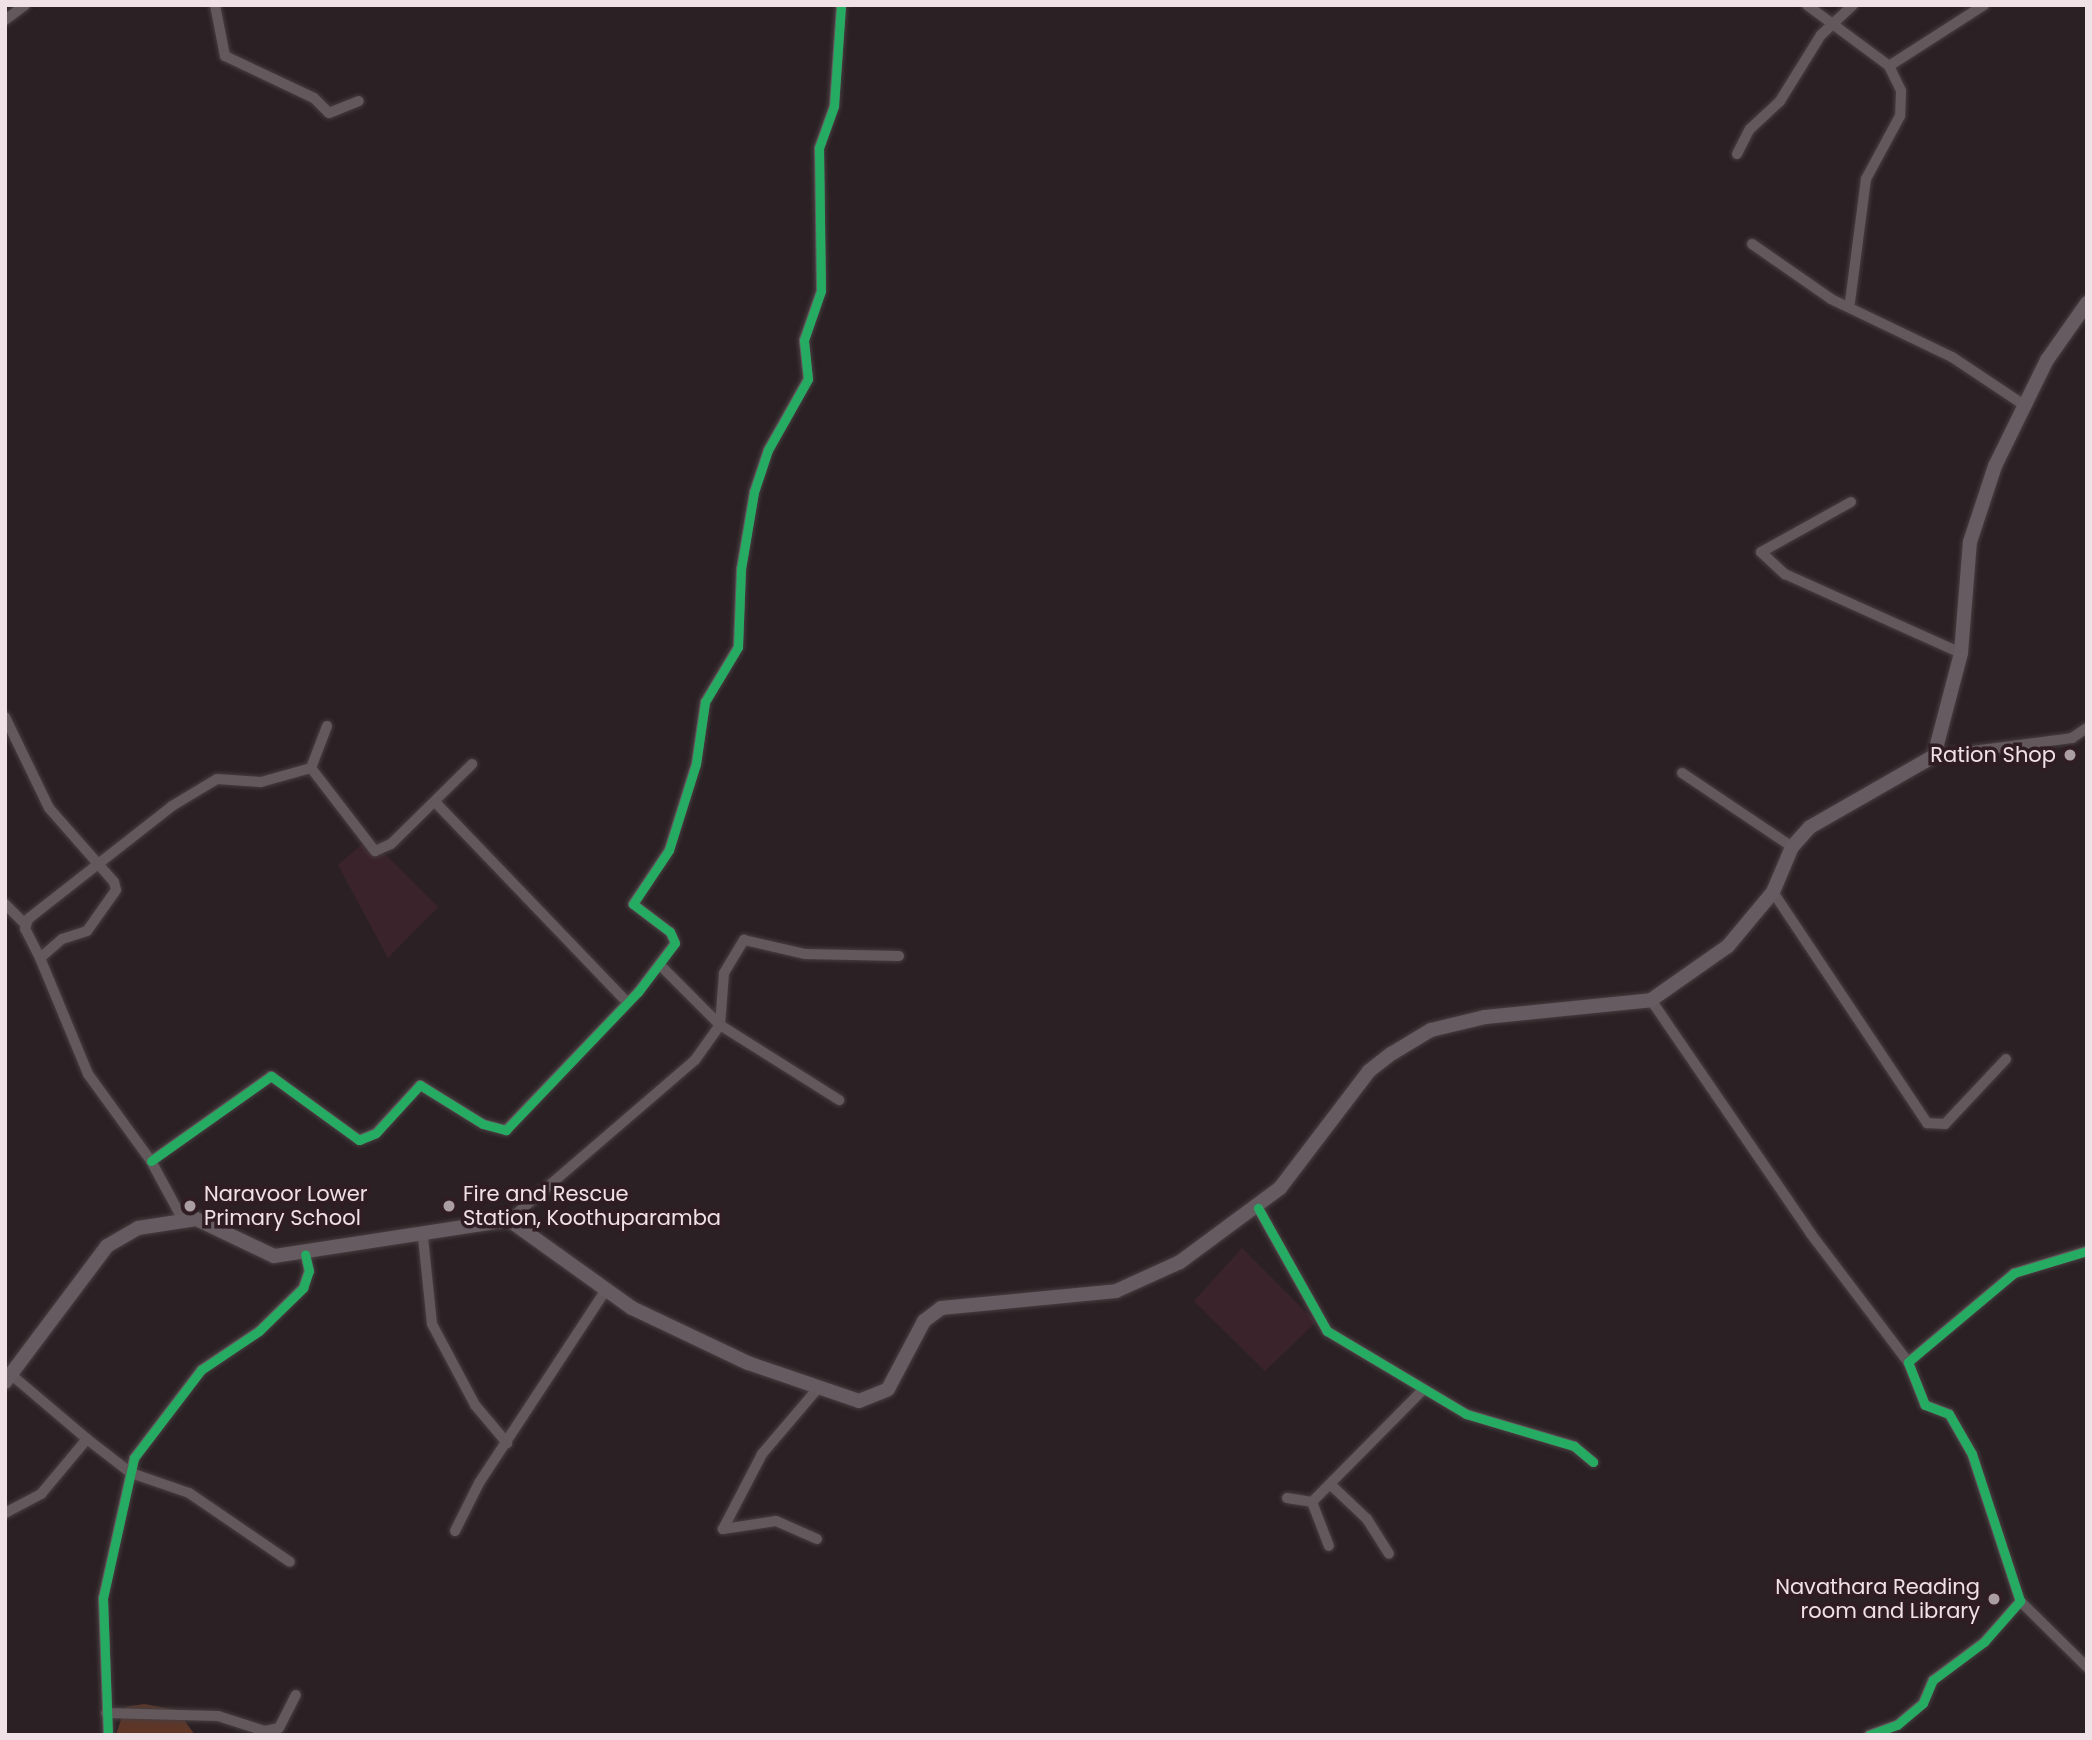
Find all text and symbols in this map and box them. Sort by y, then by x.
place label: Ration Shop [1930,742,2056,768]
marker: Ration Shop [2062,747,2078,763]
place label: Naravoor Lower Primary School [204,1181,368,1231]
place label: Fire and Rescue Station, Koothuparamba [463,1181,721,1231]
marker: Naravoor Lower Primary School [182,1198,198,1214]
marker: Fire and Rescue Station, Koothuparamba [441,1198,457,1214]
place label: Navathara Reading room and Library [1775,1574,1980,1624]
marker: Navathara Reading room and Library [1986,1591,2002,1607]

